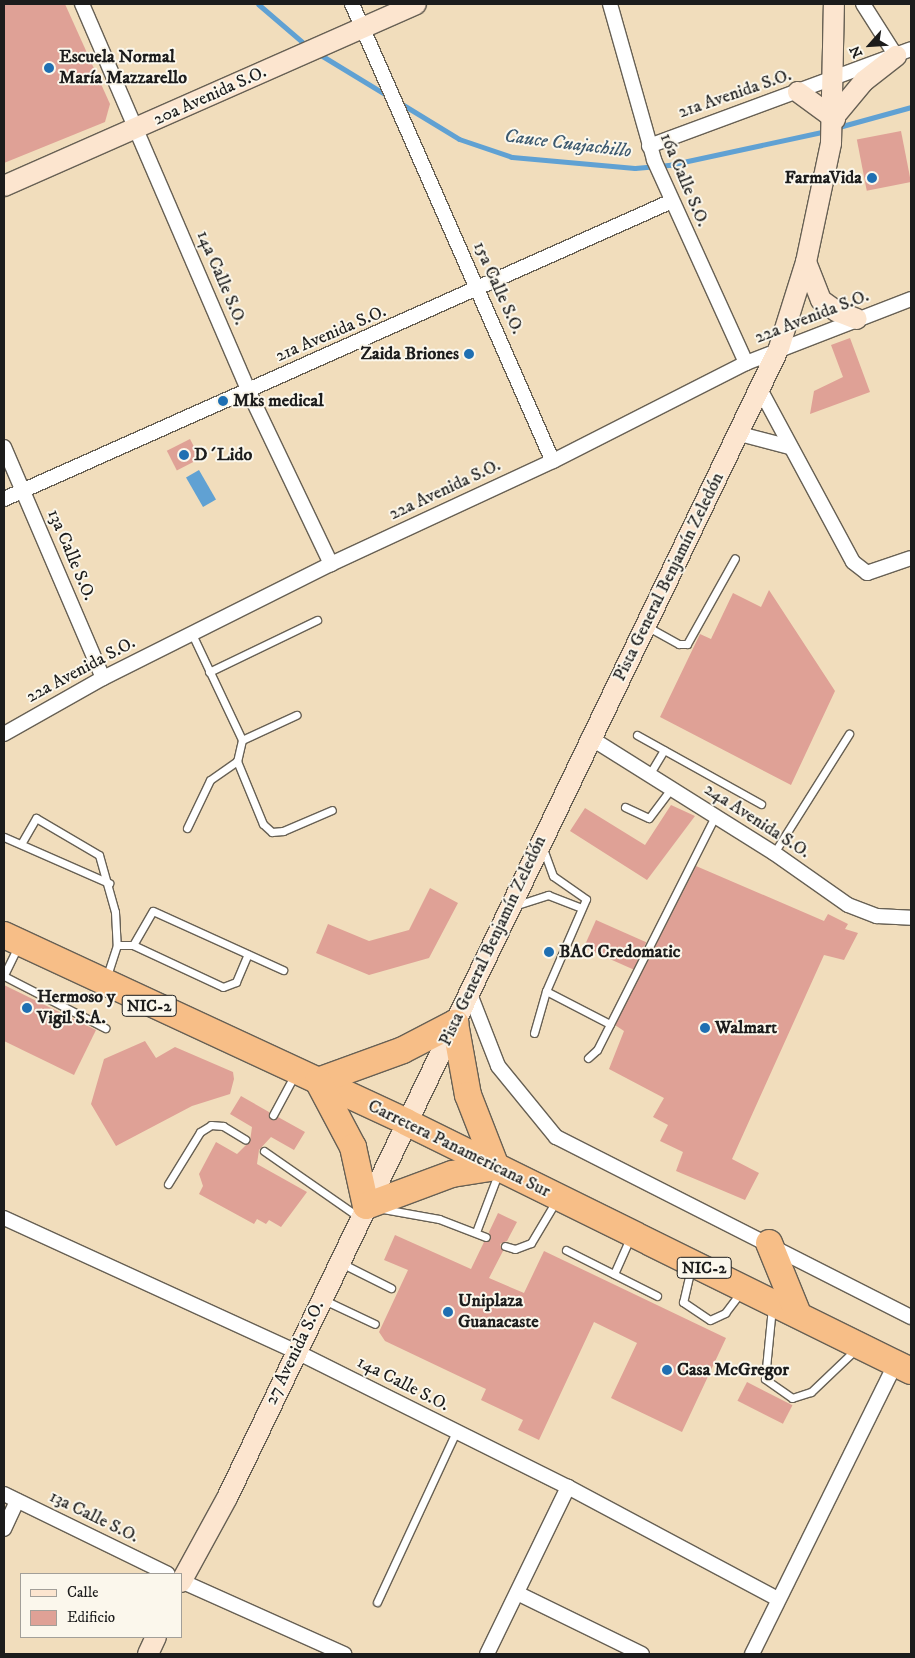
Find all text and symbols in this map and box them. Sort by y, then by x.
north arrow [845,20,895,70]
text: N [846,42,867,61]
place label: Escuela Normal María Mazzarello [59,47,187,90]
street label: 20a Avenida S.O. [150,61,270,131]
marker: Escuela Normal María Mazzarello [43,62,55,74]
street label: 21a Avenida S.O. [676,65,794,123]
water label: Cauce Cuajachillo [503,125,633,163]
street label: 16a Calle S.O. [655,130,713,230]
place label: FarmaVida [784,167,862,189]
marker: FarmaVida [866,172,878,184]
street label: 14a Calle S.O. [191,228,251,328]
street label: 15a Calle S.O. [468,238,528,338]
street label: 22a Avenida S.O. [752,285,872,349]
street label: 21a Avenida S.O. [272,301,390,367]
place label: Zaida Briones [360,343,459,365]
marker: Zaida Briones [463,348,475,360]
place label: Mks medical [233,390,324,412]
marker: Mks medical [217,395,229,407]
place label: D´Lido [194,444,252,466]
marker: D´Lido [178,449,190,461]
street label: 22a Avenida S.O. [386,455,504,525]
street label: Pista General Benjamín Zeledón [609,469,729,685]
street label: 13a Calle S.O. [42,506,100,604]
street label: 22a Avenida S.O. [23,632,139,708]
street label: 24a Avenida S.O. [700,779,814,863]
street label: Pista General Benjamín Zeledón [435,832,551,1050]
place label: BAC Credomatic [559,941,681,963]
marker: BAC Credomatic [543,946,555,958]
place label: Hermoso y Vigil S.A. [37,987,115,1030]
road number: NIC-2 [122,992,176,1019]
marker: Hermoso y Vigil S.A. [21,1002,33,1014]
place label: Walmart [715,1017,777,1039]
marker: Walmart [699,1022,711,1034]
street label: Carretera Panamericana Sur [364,1095,554,1203]
road number: NIC-2 [676,1254,732,1282]
place label: Uniplaza Guanacaste [458,1291,539,1334]
street label: 27 Avenida S.O. [261,1297,329,1409]
marker: Uniplaza Guanacaste [442,1306,454,1318]
street label: 14a Calle S.O. [353,1352,453,1416]
place label: Casa McGregor [677,1359,789,1381]
marker: Casa McGregor [661,1364,673,1376]
street label: 13a Calle S.O. [46,1486,142,1548]
legend [20,1573,182,1638]
text: Calle [67,1583,99,1602]
text: Edificio [67,1608,115,1627]

